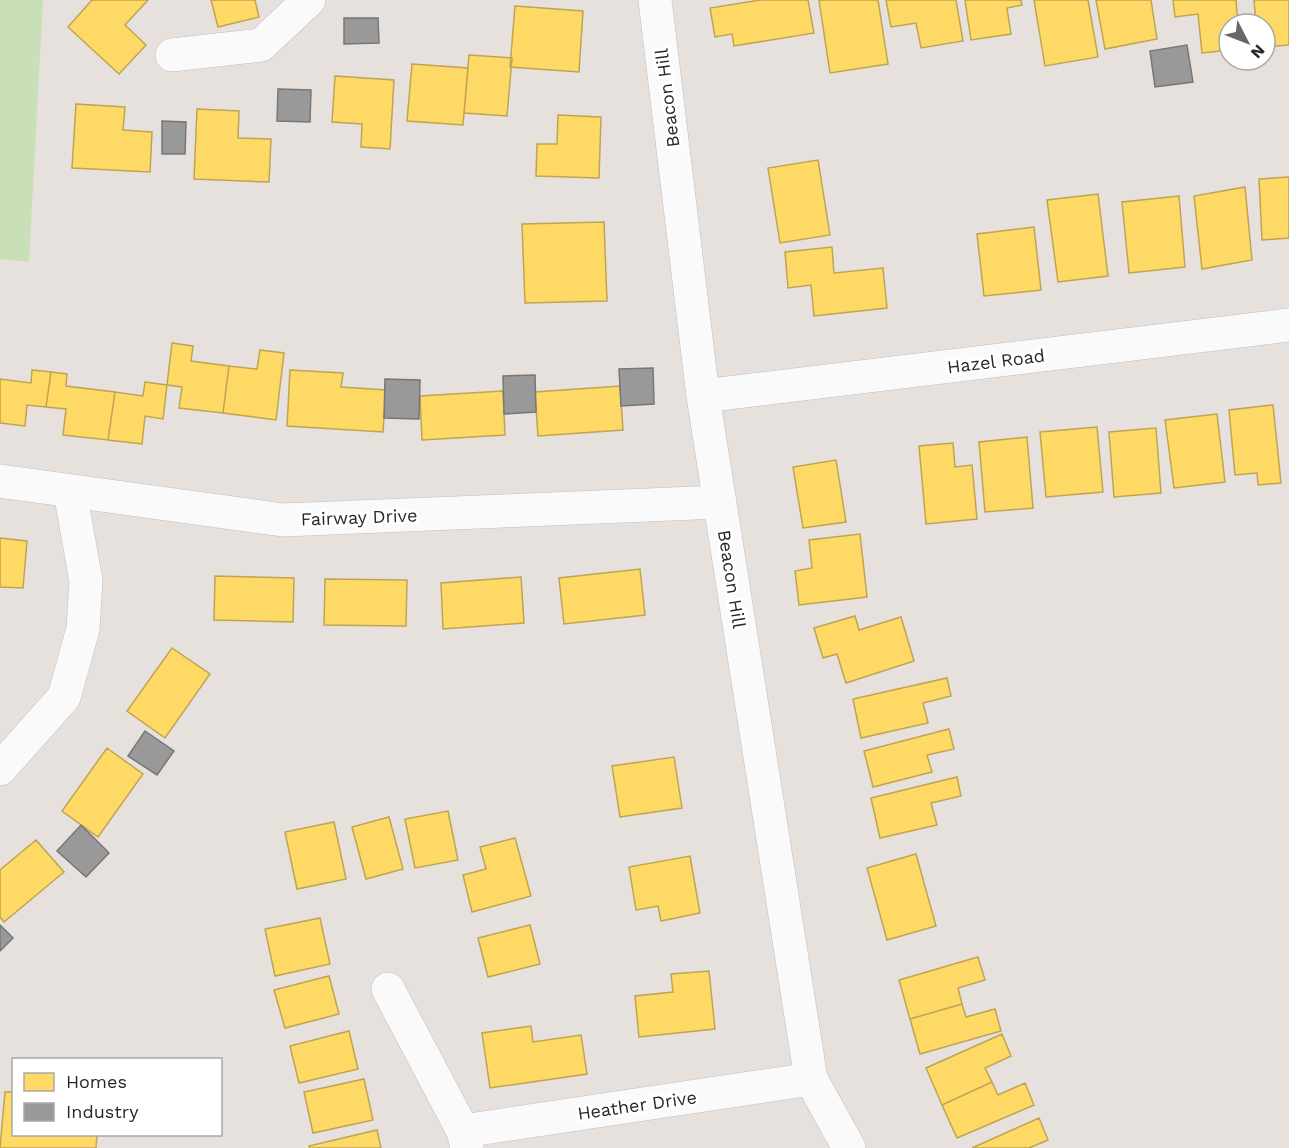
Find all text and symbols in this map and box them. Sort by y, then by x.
north arrow [1217,12,1277,72]
text: N [1247,41,1269,62]
street label: Beacon Hill [650,47,683,149]
street label: Hazel Road [946,345,1046,377]
street label: Fairway Drive [300,504,418,530]
street label: Beacon Hill [714,528,750,630]
legend [12,1058,222,1136]
text: Homes [66,1071,127,1092]
street label: Heather Drive [576,1086,698,1124]
text: Industry [66,1101,139,1122]

